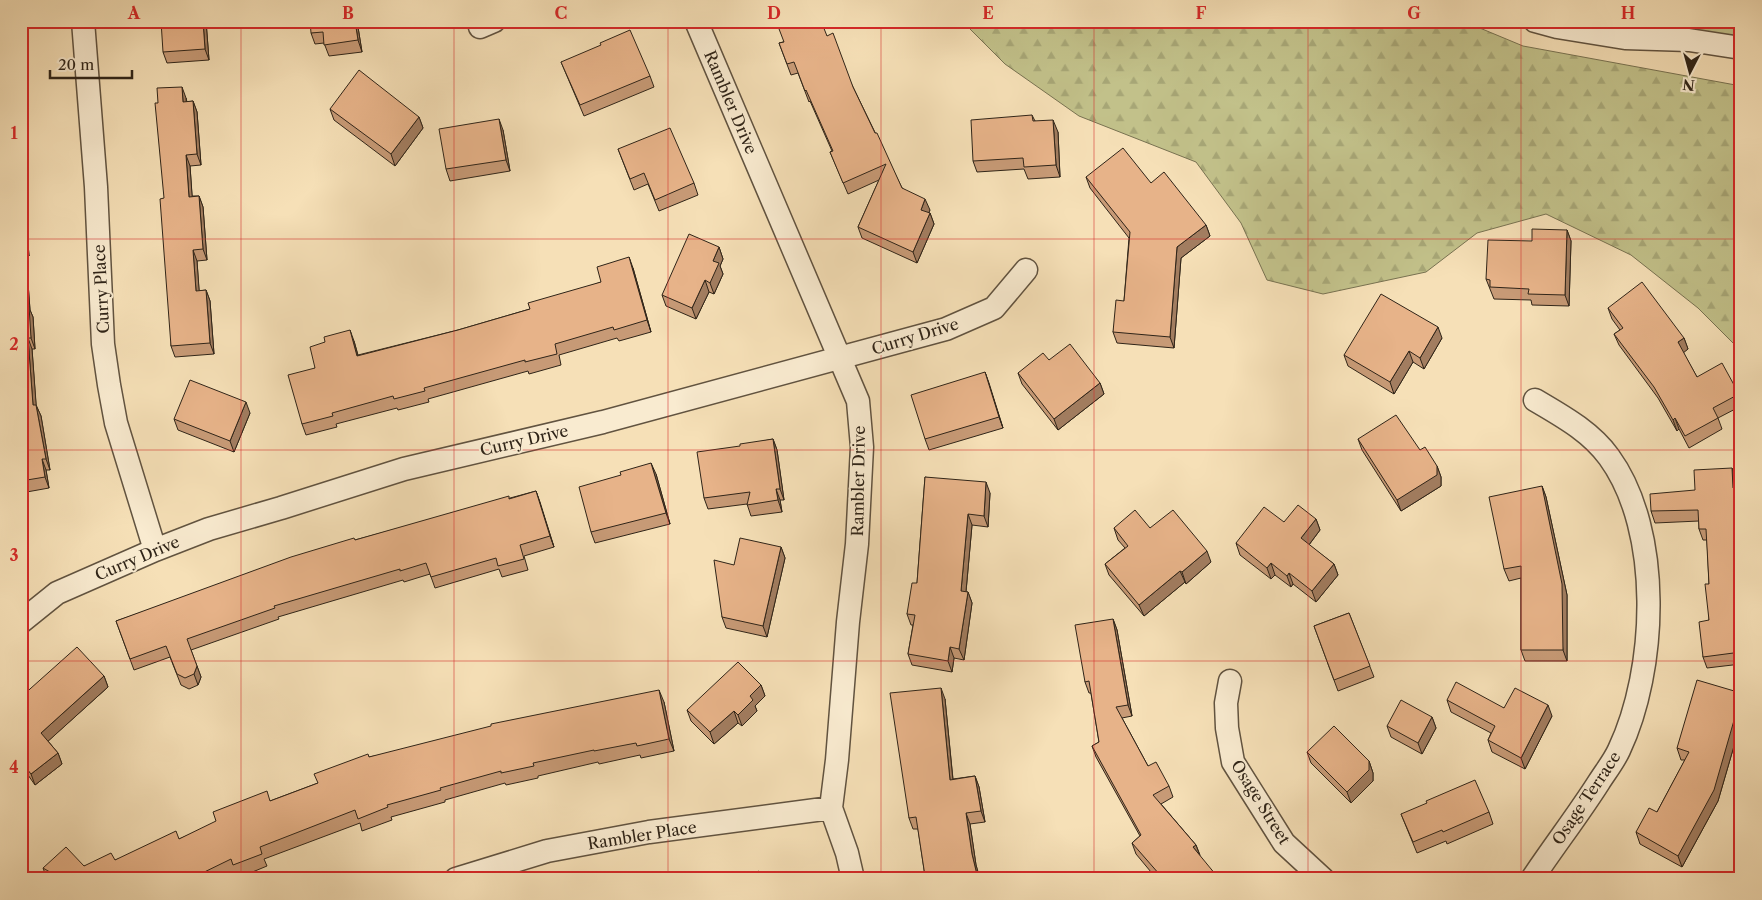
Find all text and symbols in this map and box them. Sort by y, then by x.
text: A [127,3,141,23]
text: B [342,3,354,23]
text: C [555,3,567,23]
text: D [767,3,781,23]
text: E [982,3,994,23]
text: F [1196,3,1207,23]
text: G [1407,3,1421,23]
text: H [1621,3,1635,23]
street label: Rambler Drive [700,47,762,157]
scale bar [50,48,132,80]
north arrow [1664,48,1714,98]
text: 20 m [58,55,94,74]
text: N [1682,75,1696,95]
text: 1 [10,123,18,143]
street label: Curry Place [89,244,113,334]
street label: Curry Drive [869,313,961,359]
text: 2 [9,334,19,354]
street label: Curry Drive [478,420,570,460]
street label: Rambler Drive [847,425,869,537]
street label: Curry Drive [92,531,182,585]
text: 3 [9,545,19,565]
street label: Osage Terrace [1547,747,1625,849]
street label: Osage Street [1227,756,1295,848]
text: 4 [9,757,19,777]
street label: Rambler Place [586,816,698,853]

